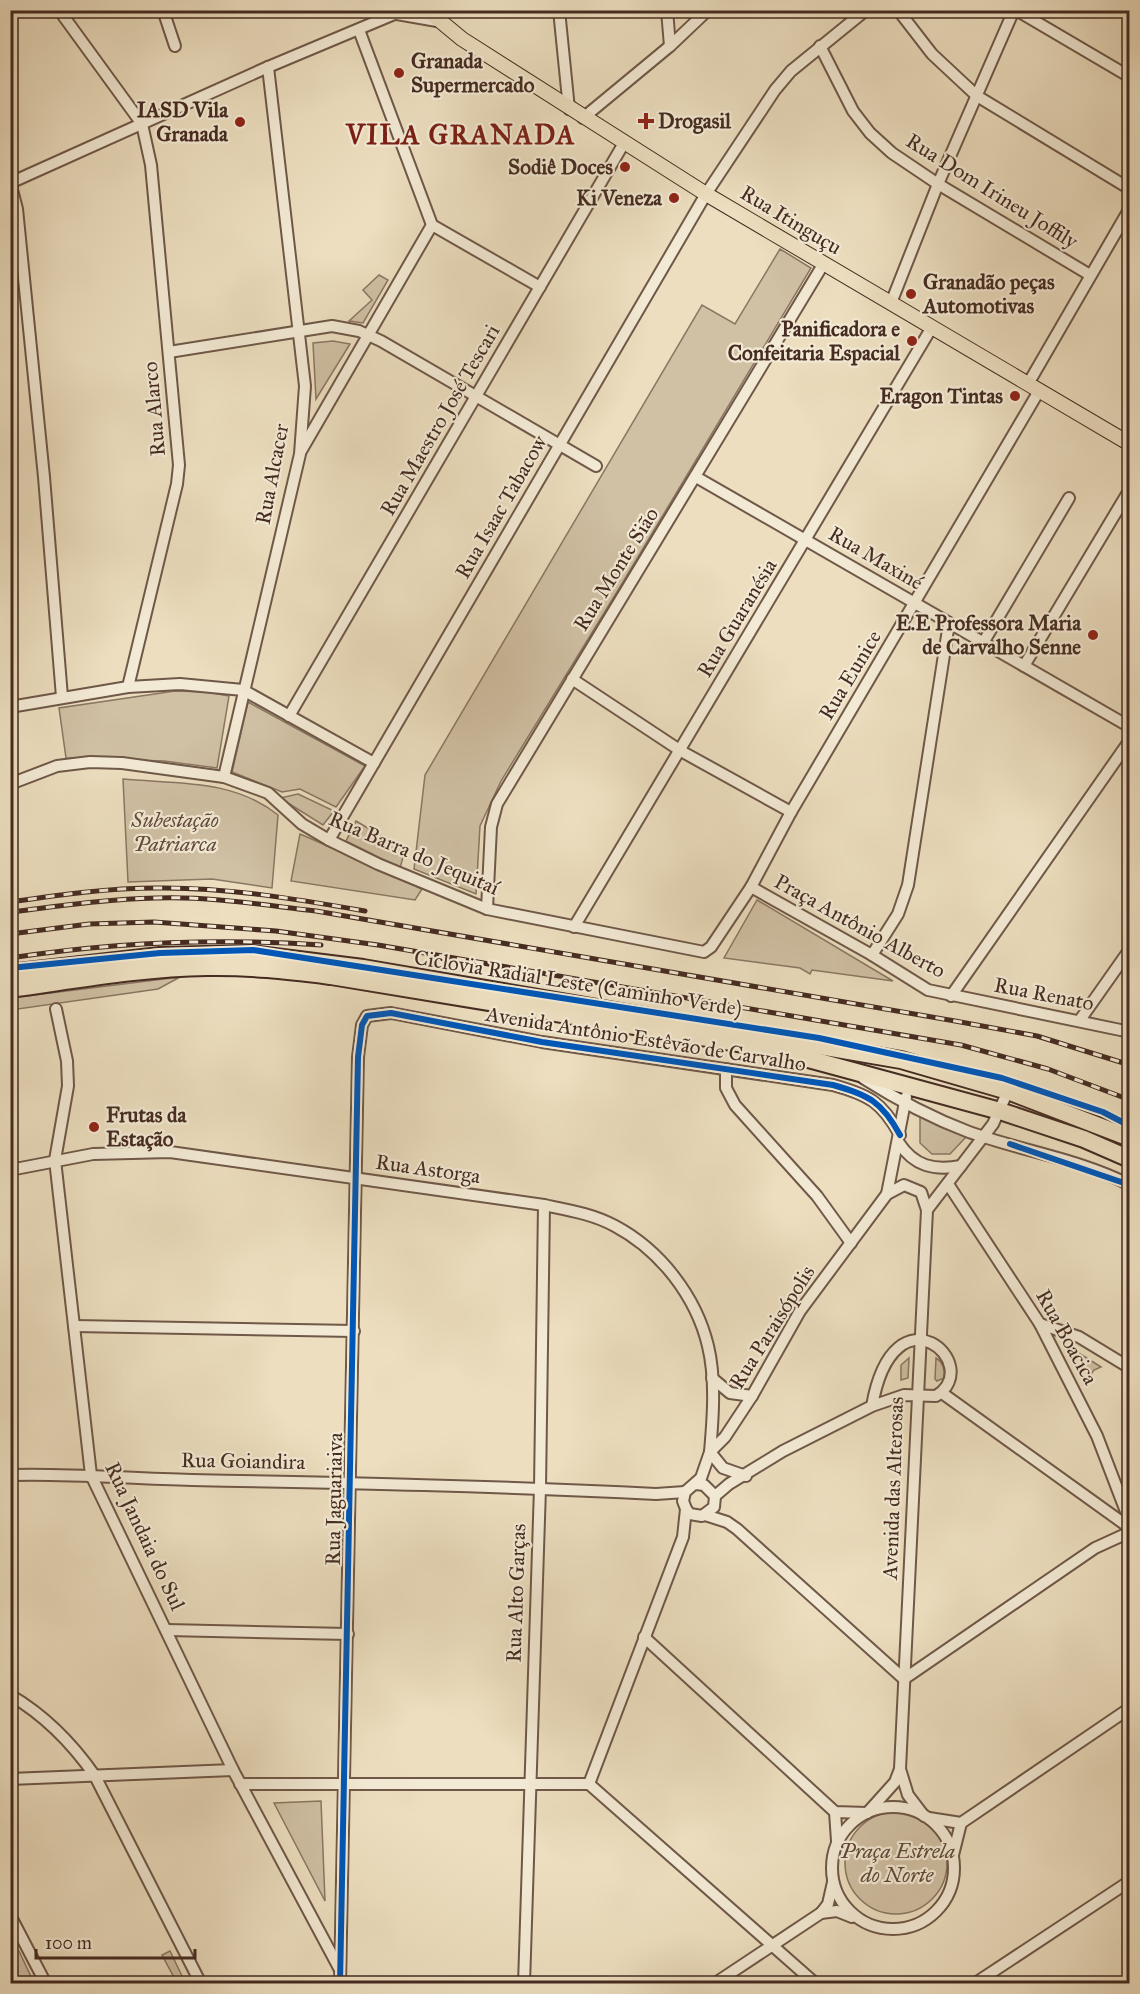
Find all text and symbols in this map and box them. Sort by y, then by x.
place label: Granada Supermercado [411,48,535,98]
marker: Granada Supermercado [392,66,406,80]
place label: IASD Vila Granada [137,97,229,147]
place label: Drogasil [658,108,732,134]
marker: Drogasil [639,114,653,128]
marker: IASD Vila Granada [233,115,247,129]
district label: VILA GRANADA [345,118,576,151]
street label: Rua Dom Irineu Joffily [901,128,1084,255]
place label: Sodiê Doces [508,154,613,180]
marker: Sodiê Doces [618,160,632,174]
street label: Rua Itinguçu [736,180,846,260]
place label: Ki Veneza [576,185,663,211]
marker: Ki Veneza [667,191,681,205]
place label: Granadão peças Automotivas [921,269,1055,319]
marker: Granadão peças Automotivas [904,287,918,301]
place label: Panificadora e Confeitaria Espacial [728,316,901,366]
street label: Rua Maestro José Tescari [375,319,506,520]
marker: Panificadora e Confeitaria Espacial [905,334,919,348]
street label: Rua Alarco [137,360,171,458]
place label: Eragon Tintas [879,383,1003,409]
marker: Eragon Tintas [1008,389,1022,403]
street label: Rua Alcacer [249,421,295,527]
street label: Rua Isaac Tabacow [449,431,553,583]
street label: Rua Monte Sião [568,502,664,636]
street label: Rua Maxiné [824,521,928,596]
street label: Rua Guaranésia [691,554,783,682]
place label: E.E Professora Maria de Carvalho Senne [896,610,1082,660]
street label: Rua Eunice [813,625,887,725]
marker: E.E Professora Maria de Carvalho Senne [1086,628,1100,642]
street label: Rua Barra do Jequitaí [325,805,504,901]
park label: Subestação Patriarca [130,807,219,857]
street label: Praça Antônio Alberto [770,868,950,984]
street label: Ciclovia Radial Leste (Caminho Verde) [412,944,744,1022]
street label: Rua Renato [992,972,1096,1016]
street label: Avenida Antônio Estêvão de Carvalho [483,1001,808,1077]
place label: Frutas da Estação [106,1102,187,1152]
marker: Frutas da Estação [87,1120,101,1134]
street label: Rua Astorga [374,1149,482,1189]
street label: Rua Paraisópolis [724,1260,820,1394]
street label: Rua Boacica [1030,1285,1104,1389]
street label: Avenida das Alterosas [877,1396,909,1581]
street label: Rua Jaguariaiva [320,1432,348,1566]
street label: Rua Goiandira [181,1447,306,1475]
street label: Rua Jandaia do Sul [99,1458,191,1615]
street label: Rua Alto Garças [501,1523,531,1663]
park label: Praça Estrela do Norte [839,1838,955,1888]
scale bar [36,1922,195,1960]
text: 100 m [45,1932,92,1954]

